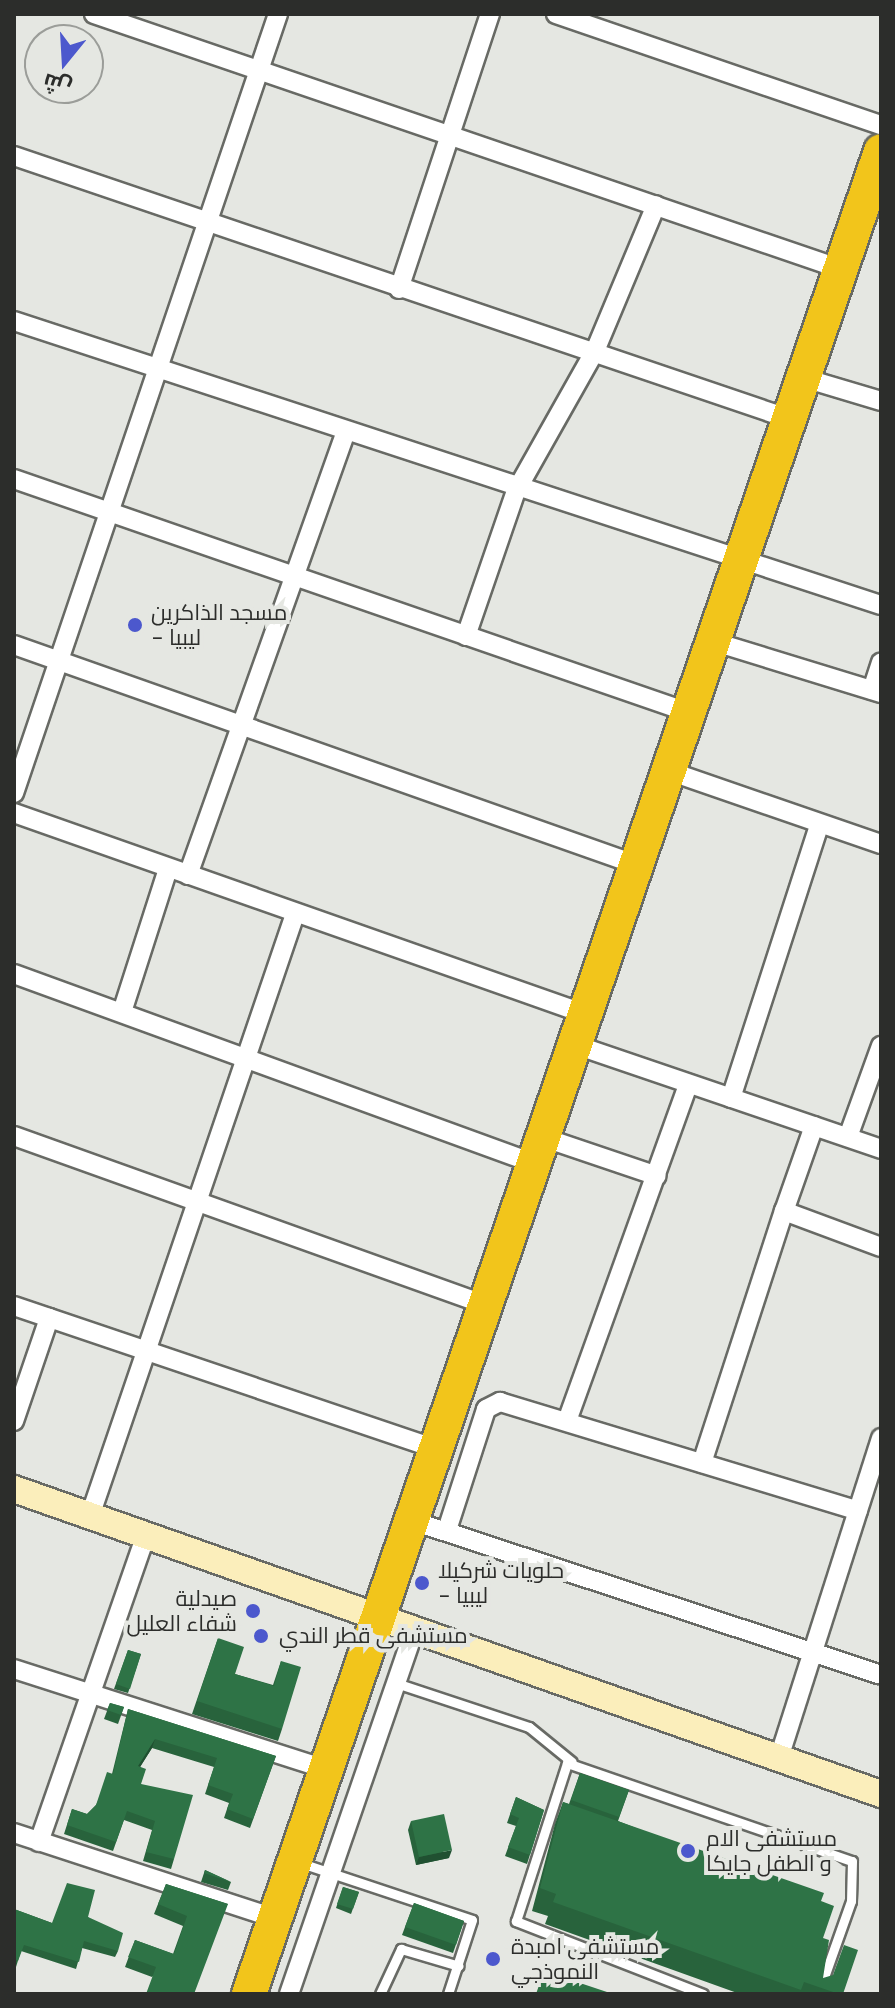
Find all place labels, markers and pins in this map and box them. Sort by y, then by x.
place label: مسجد الذاكرين - ليبيا [151,599,287,650]
marker: مسجد الذاكرين - ليبيا [126,616,144,634]
place label: حلويات شركيلا - ليبيا [438,1557,564,1608]
marker: حلويات شركيلا - ليبيا [413,1574,431,1592]
place label: صيدلية شفاء العليل [127,1585,237,1636]
marker: صيدلية شفاء العليل [244,1602,262,1620]
place label: مستشفى قطر الندي [279,1623,468,1649]
marker: مستشفى قطر الندي [250,1625,272,1647]
place label: مستشفى الام و الطفل جايكا [706,1825,837,1876]
marker: مستشفى الام و الطفل جايكا [677,1840,699,1862]
place label: مستشفى امبدة النموذجي [511,1933,659,1984]
marker: مستشفى امبدة النموذجي [482,1948,504,1970]

